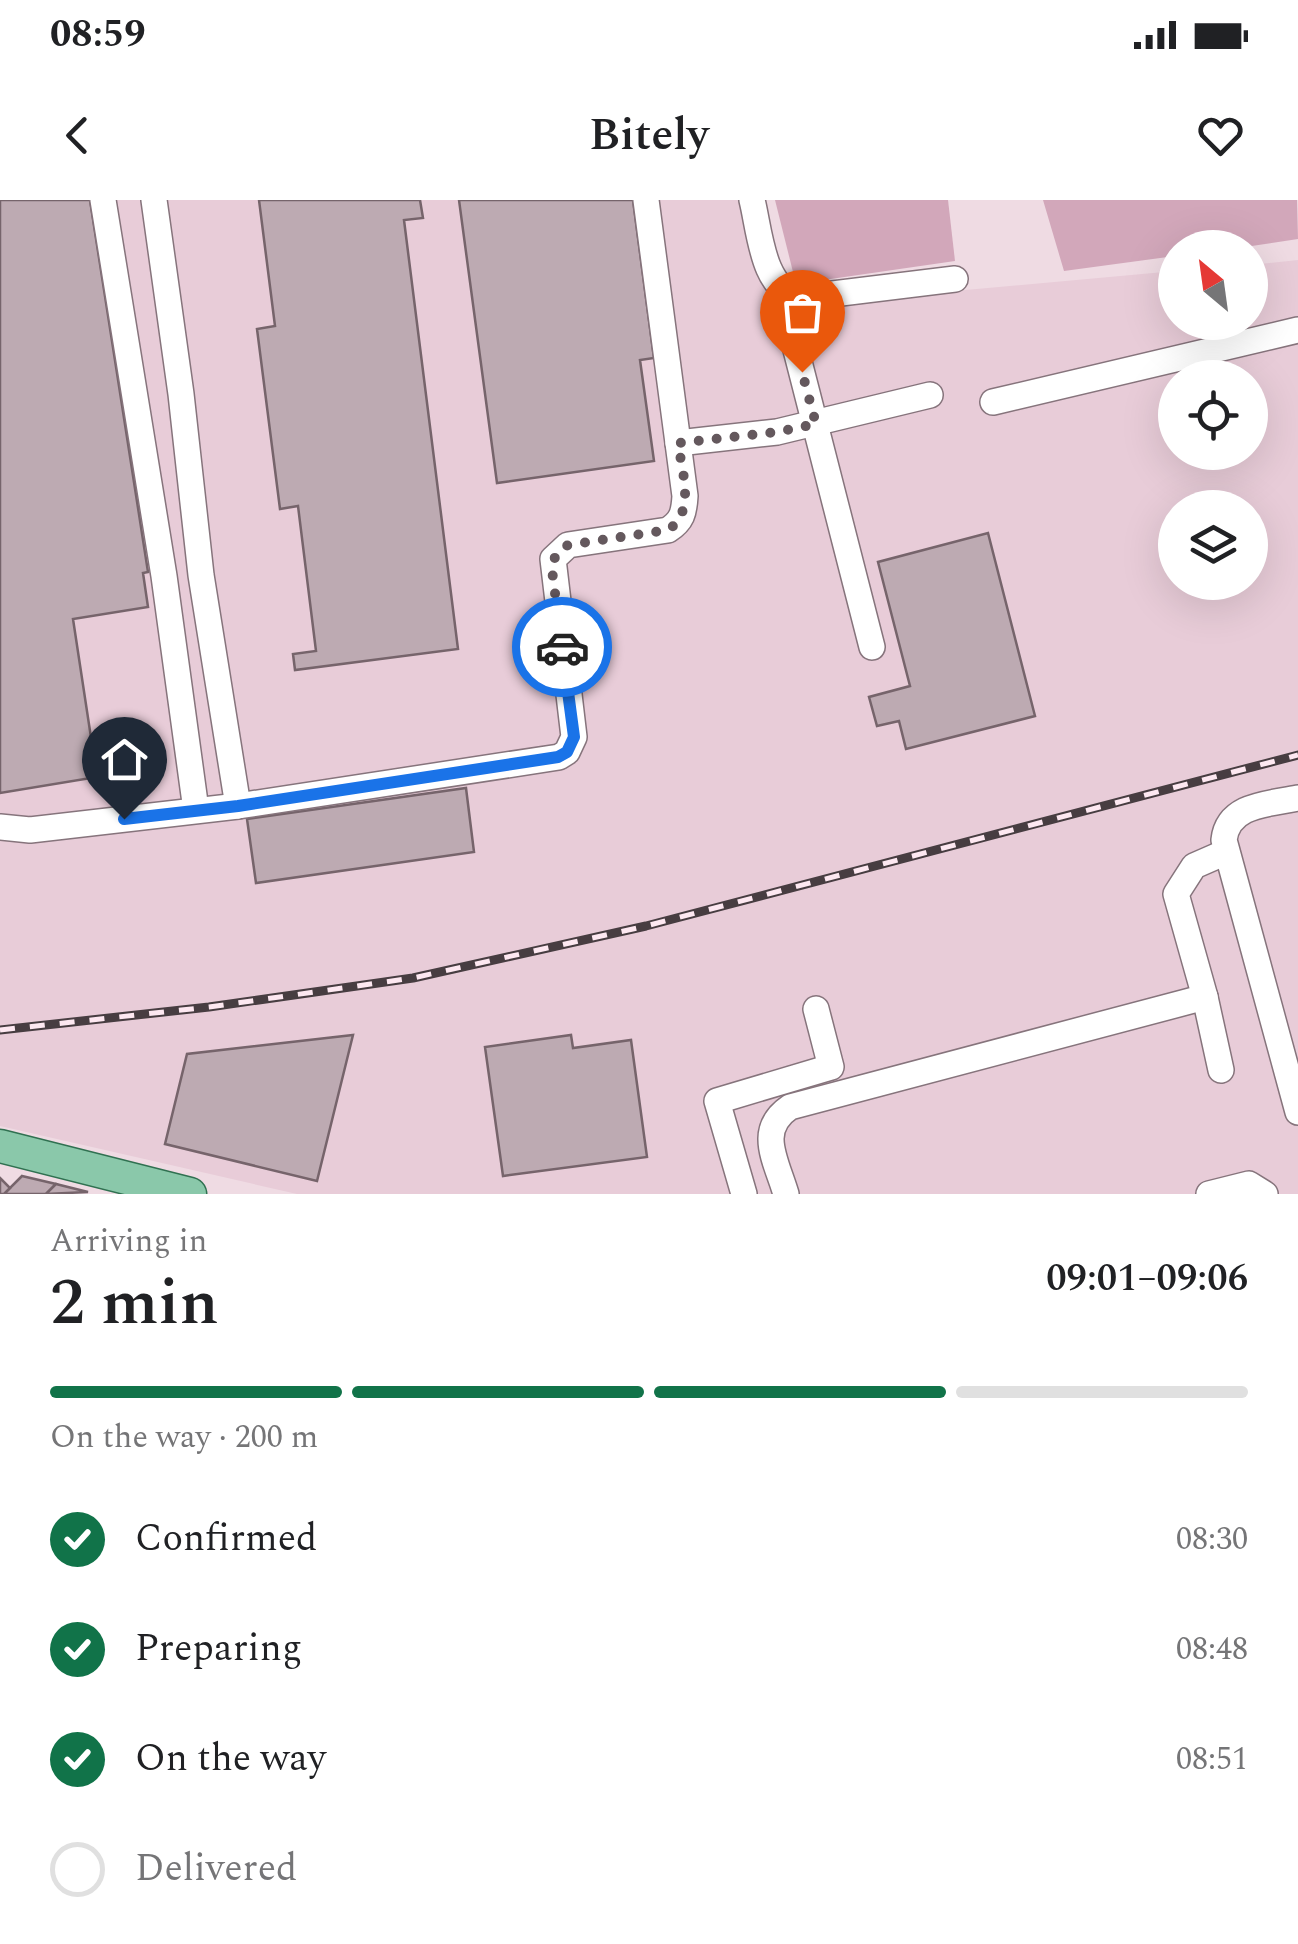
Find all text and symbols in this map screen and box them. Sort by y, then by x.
text: 08:59 [50,6,145,64]
text: Bitely [589,101,709,170]
icon: back [50,108,105,163]
icon: heart [1193,108,1248,163]
north arrow [1158,230,1268,340]
map controls [1158,230,1268,600]
pin [760,270,845,373]
icon: bag [775,285,830,340]
button: locate [1158,360,1268,470]
button: layers [1158,490,1268,600]
courier [512,597,612,697]
icon: car [535,620,590,675]
pin [82,717,167,820]
icon: home [97,732,152,787]
text: Arriving in [50,1217,207,1266]
text: 09:01–09:06 [1046,1250,1248,1308]
text: 2 min [50,1254,219,1353]
text: On the way · 200 m [50,1413,318,1462]
text: Confirmed [135,1510,317,1568]
icon: check [50,1512,105,1567]
text: 08:30 [1176,1515,1248,1564]
text: Preparing [135,1620,302,1678]
icon: check [50,1622,105,1677]
text: 08:48 [1176,1625,1248,1674]
text: On the way [135,1730,326,1788]
icon: check [50,1732,105,1787]
text: 08:51 [1176,1735,1248,1784]
text: Delivered [135,1840,297,1898]

